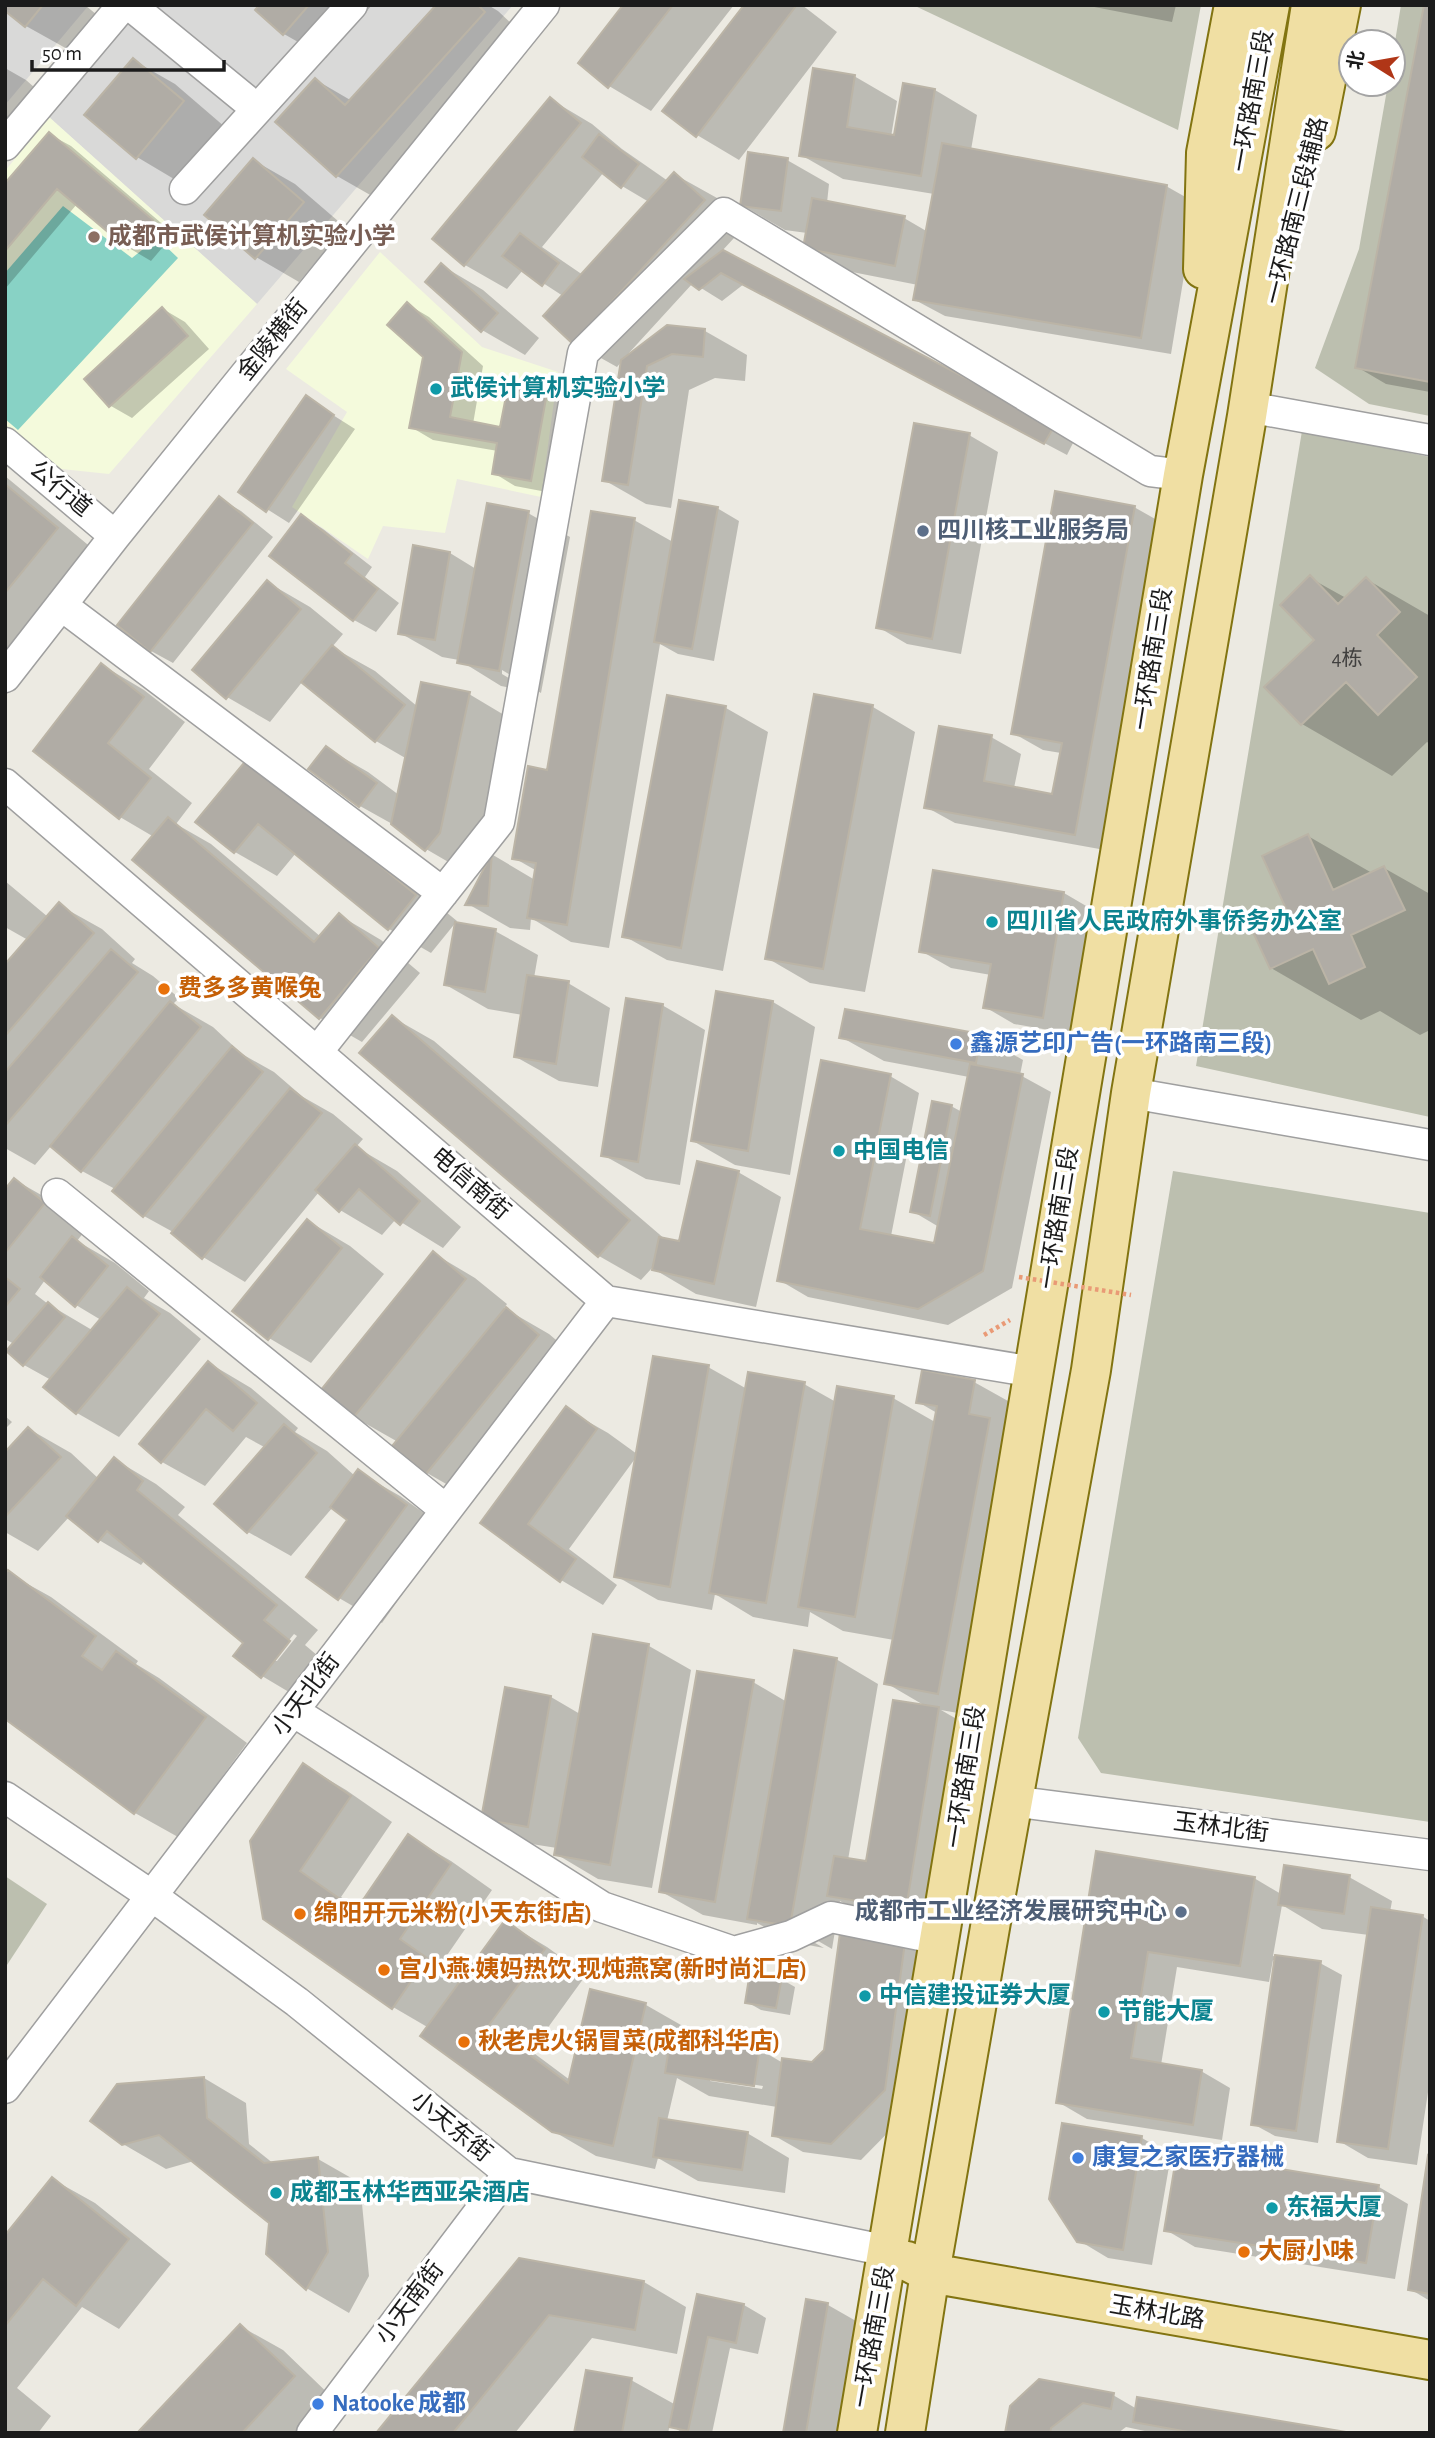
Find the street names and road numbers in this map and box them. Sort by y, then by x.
street label: 一环路南三段 [1227,28,1277,174]
street label: 一环路南三段辅路 [1260,114,1332,307]
street label: 金陵横街 [232,294,313,385]
street label: 公行道 [25,455,97,521]
street label: 一环路南三段 [1128,586,1176,732]
street label: 电信南街 [426,1142,515,1225]
street label: 一环路南三段 [1034,1145,1082,1291]
street label: 小天北街 [266,1648,344,1741]
street label: 一环路南三段 [941,1704,989,1850]
street label: 玉林北街 [1172,1808,1270,1846]
street label: 小天东街 [406,2086,497,2167]
street label: 小天南街 [370,2256,448,2349]
street label: 一环路南三段 [848,2264,898,2410]
street label: 玉林北路 [1108,2291,1207,2333]

